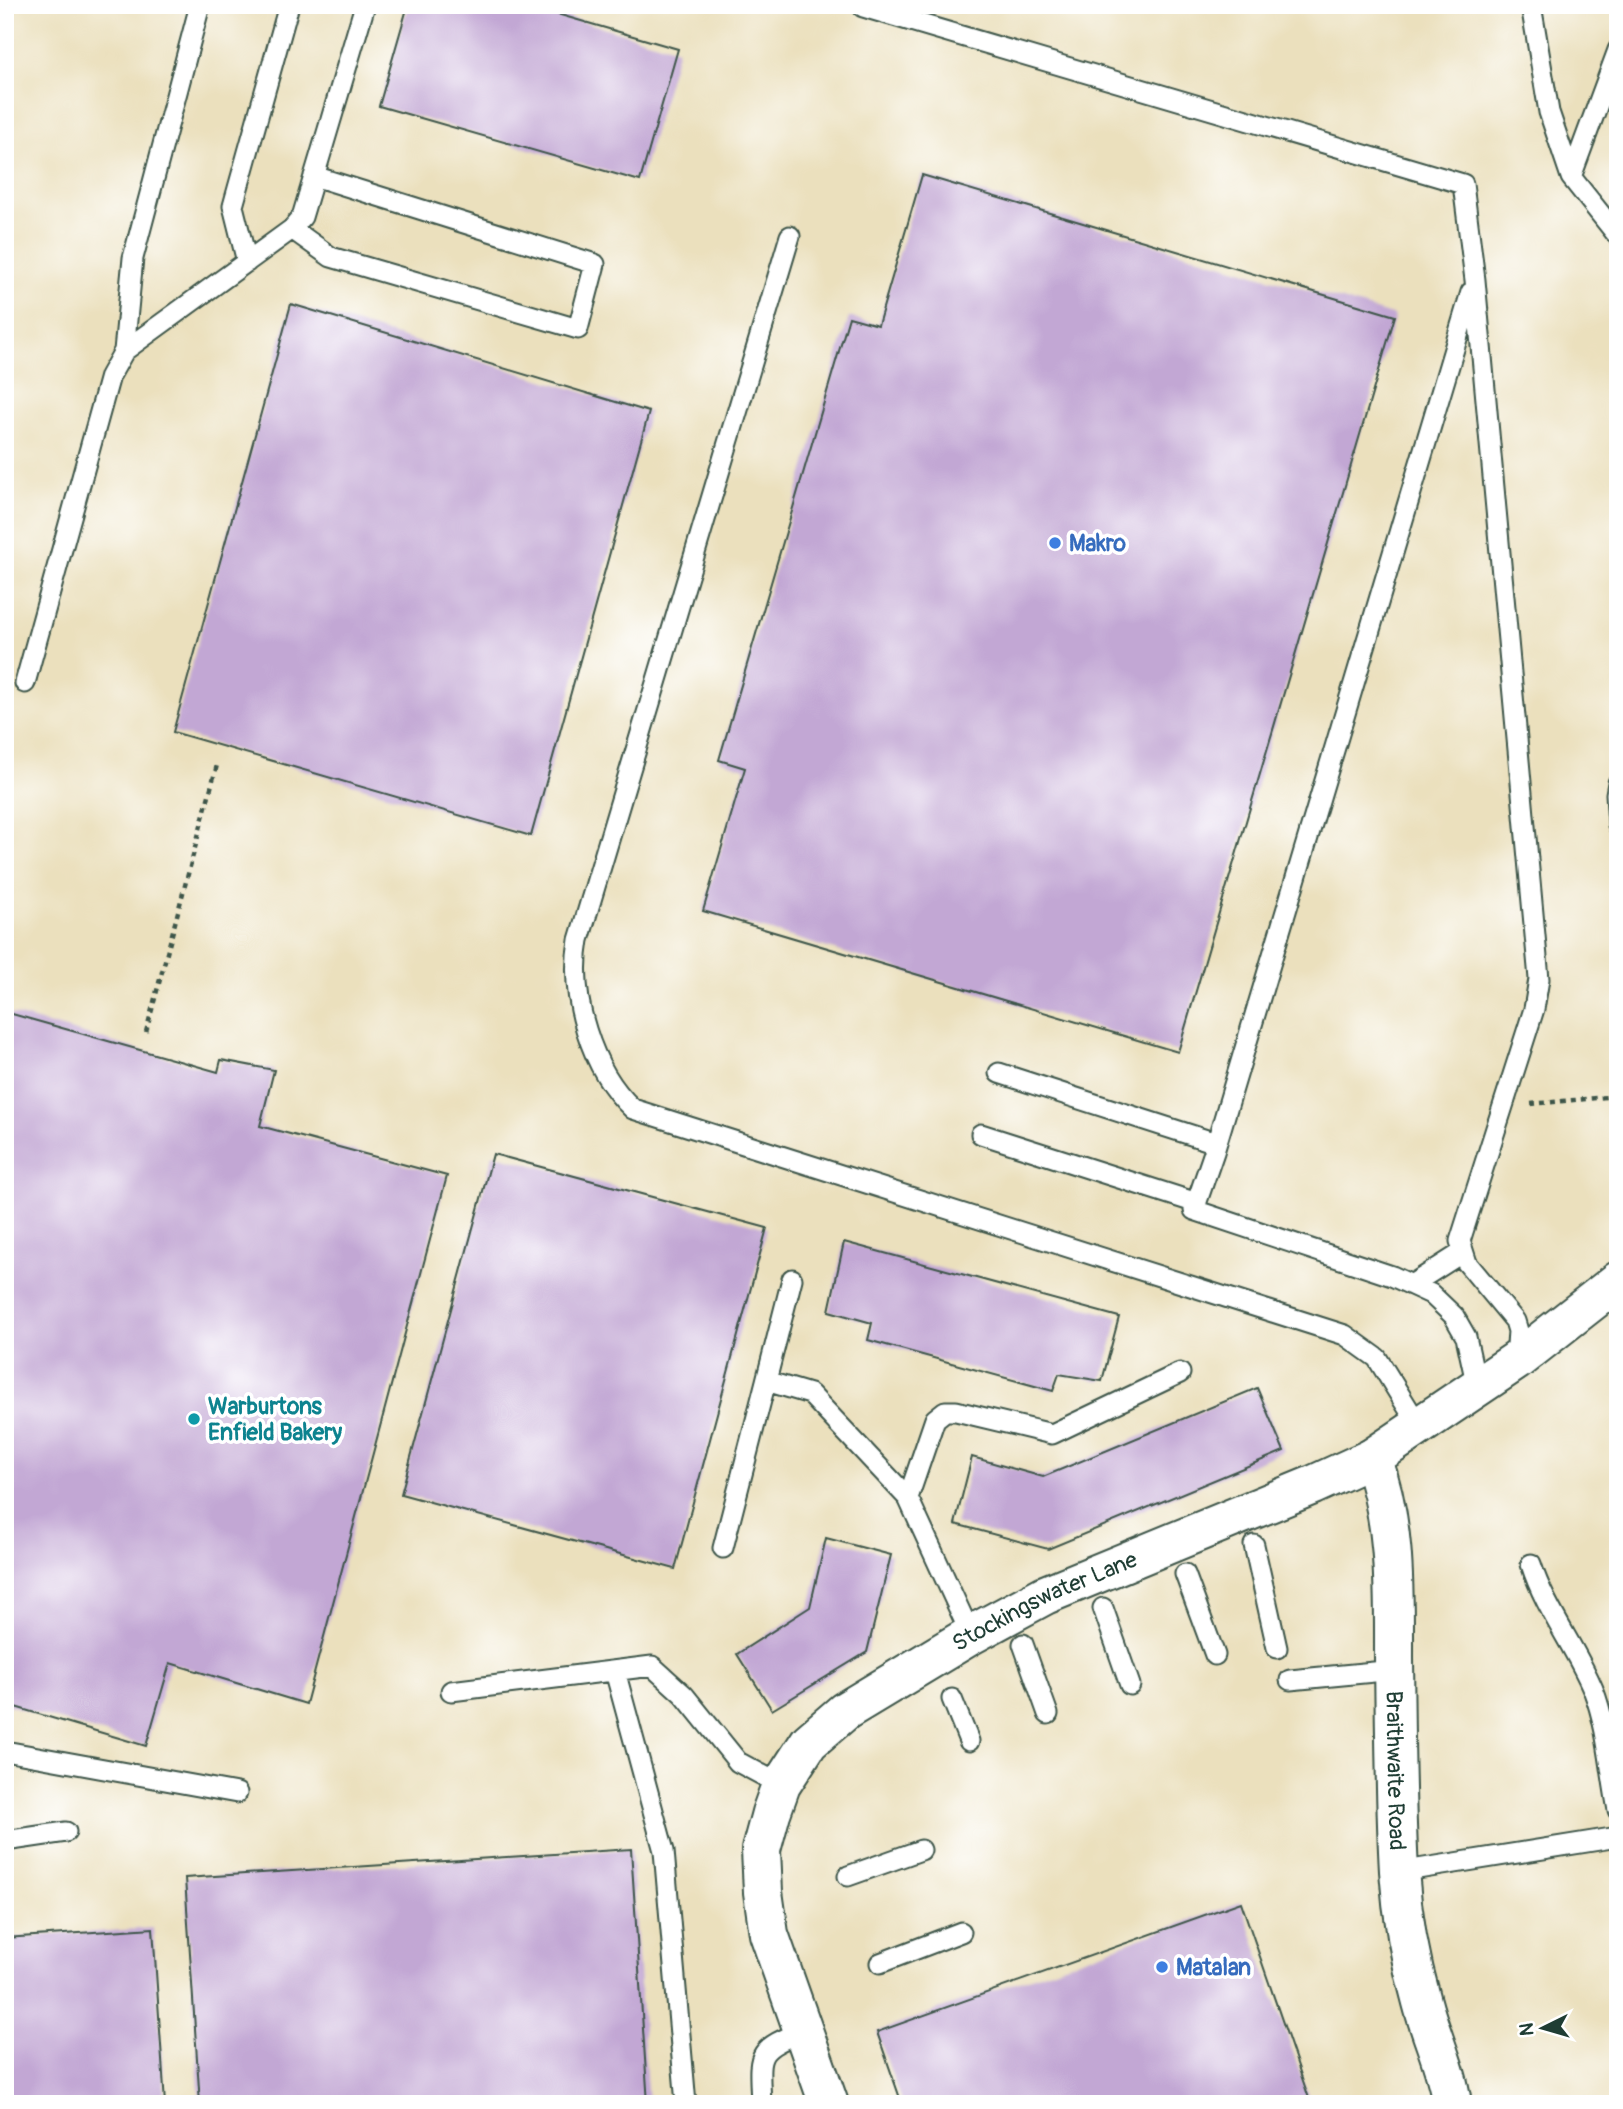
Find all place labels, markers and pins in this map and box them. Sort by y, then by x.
place label: Makro [1069,529,1127,558]
marker: Makro [1047,535,1063,551]
place label: Warburtons Enfield Bakery [208,1392,342,1447]
marker: Warburtons Enfield Bakery [186,1411,202,1427]
place label: Matalan [1176,1953,1251,1982]
marker: Matalan [1154,1959,1170,1975]

